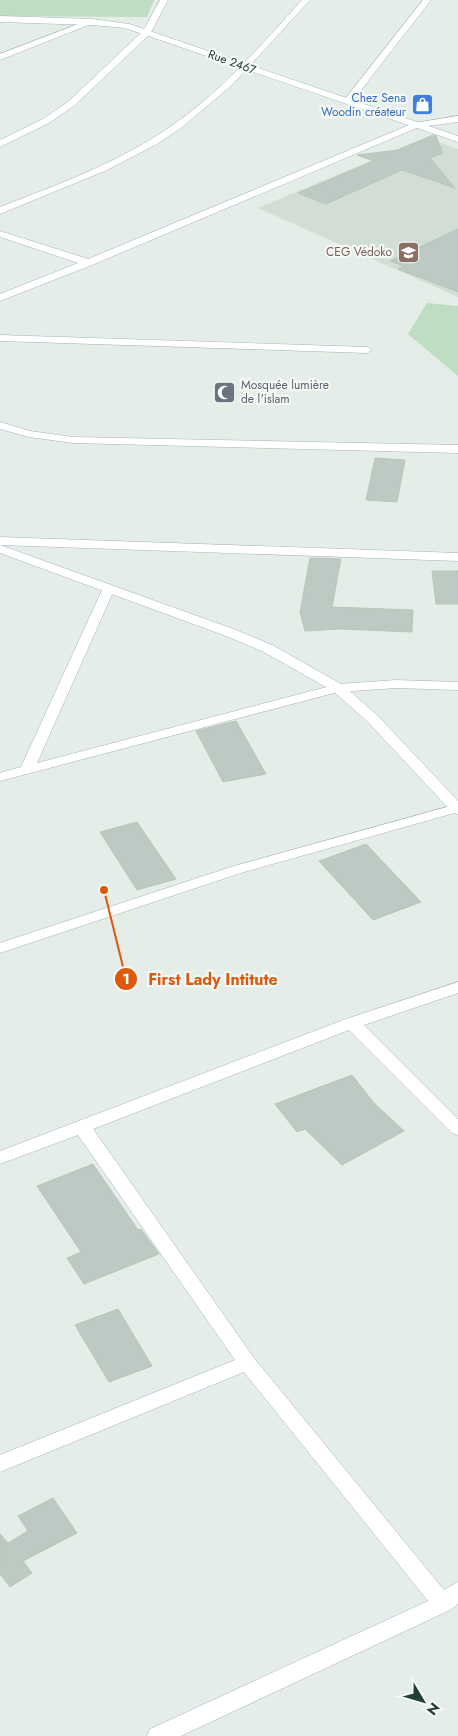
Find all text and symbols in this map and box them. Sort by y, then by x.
street label: Rue 2467 [206,45,259,79]
place label: Chez Sena Woodin créateur [321,89,407,121]
shop icon: Chez Sena Woodin créateur [410,93,434,117]
school or university icon: CEG Védoko [396,240,420,264]
place label: CEG Védoko [326,243,392,261]
place label: Mosquée lumière de l'islam [241,376,329,408]
mosque icon: Mosquée lumière de l'islam [213,380,237,404]
callout: First Lady Intitute [113,964,288,995]
text: 1 [122,968,130,990]
text: First Lady Intitute [148,968,278,991]
north arrow [398,1676,448,1726]
text: N [422,1698,445,1720]

